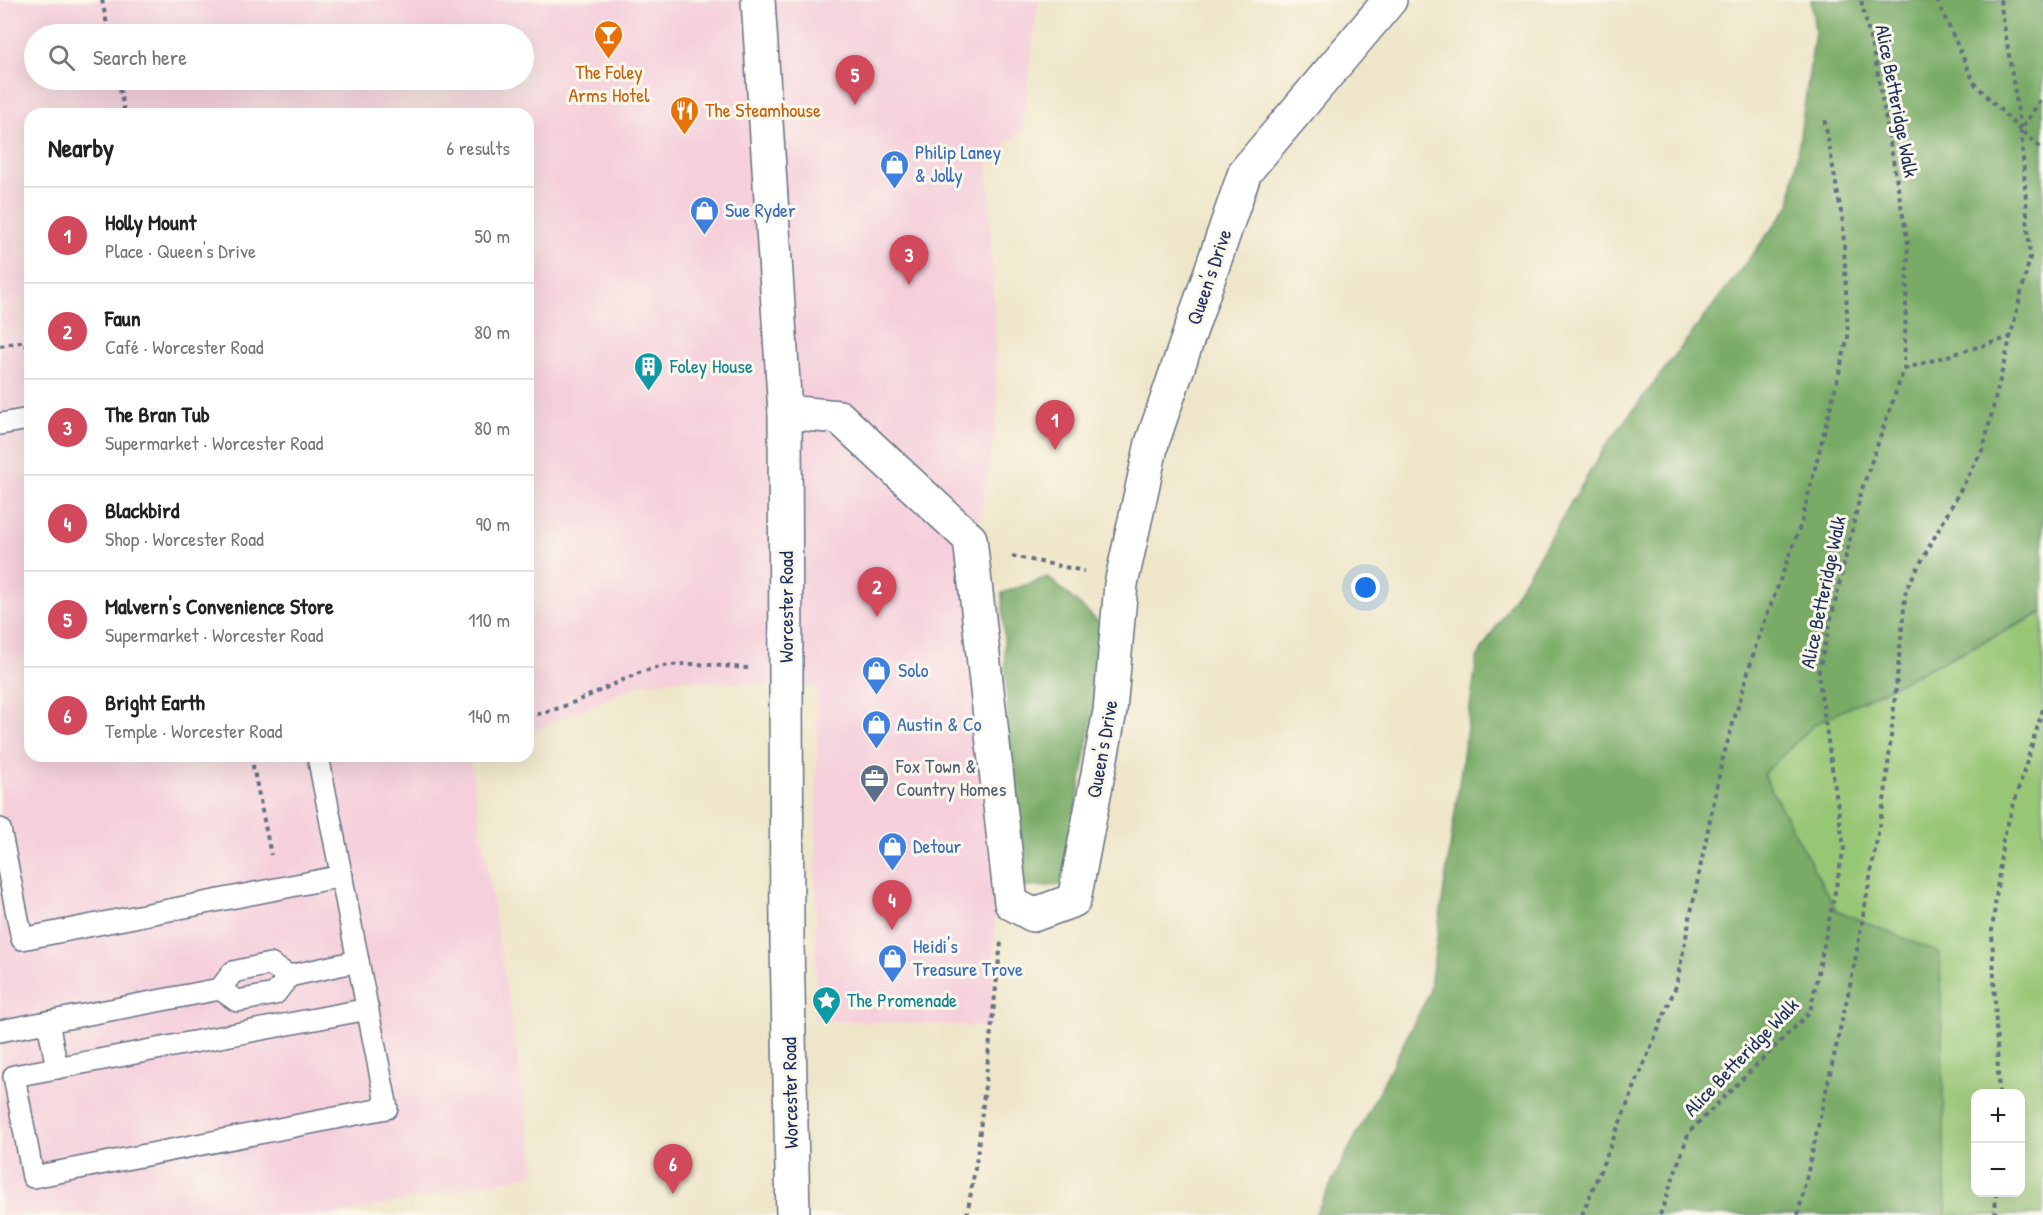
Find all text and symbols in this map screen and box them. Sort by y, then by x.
bar icon: The Foley Arms Hotel [593,18,625,60]
street label: Alice Betteridge Walk [1869,22,1926,180]
search box [24,24,534,90]
icon: search [45,41,78,74]
text: Search here [93,42,187,72]
pin: 5 [836,56,874,105]
place label: The Foley Arms Hotel [569,58,650,108]
restaurant icon: The Steamhouse [668,94,700,136]
place label: The Steamhouse [705,96,821,123]
text: Nearby [48,130,114,165]
text: 6 results [446,134,510,161]
place label: Philip Laney & Jolly [915,138,1001,188]
shop icon: Philip Laney & Jolly [878,148,910,190]
shop icon: Sue Ryder [688,194,720,236]
place label: Sue Ryder [725,196,796,223]
text: Holly Mount [105,207,196,237]
text: 1 [64,222,71,249]
text: 50 m [474,222,510,249]
street label: Queen's Drive [1180,225,1237,328]
pin: 3 [890,236,928,285]
text: Place · Queen's Drive [105,237,256,264]
text: Faun [105,303,141,333]
text: 2 [63,318,72,345]
text: 80 m [474,318,510,345]
text: Café · Worcester Road [105,333,264,360]
building icon: Foley House [633,350,665,392]
place label: Foley House [669,352,753,379]
text: The Bran Tub [105,399,210,429]
pin: 1 [1036,400,1074,450]
text: 3 [63,414,72,441]
text: 80 m [474,414,510,441]
text: Supermarket · Worcester Road [105,429,323,456]
text: Blackbird [105,495,179,525]
text: 4 [64,510,71,537]
text: 90 m [476,510,510,537]
street label: Alice Betteridge Walk [1793,513,1852,670]
text: Shop · Worcester Road [105,525,264,552]
street label: Worcester Road [772,551,799,663]
pin: 2 [858,568,896,617]
your location [1351,573,1380,602]
text: Malvern's Convenience Store [105,591,334,621]
text: 5 [63,606,72,633]
text: 110 m [468,606,510,633]
text: Supermarket · Worcester Road [105,621,323,648]
shop icon: Solo [861,654,893,696]
place label: Solo [898,656,929,683]
text: Bright Earth [105,687,205,717]
street label: Queen's Drive [1080,698,1123,800]
text: 6 [64,702,71,729]
text: 140 m [468,702,510,729]
shop icon: Austin & Co [860,708,892,750]
place label: Austin & Co [897,710,982,737]
text: Temple · Worcester Road [105,717,282,744]
place label: Fox Town & Country Homes [895,752,1007,802]
office icon: Fox Town & Country Homes [859,762,891,804]
shop icon: Detour [876,830,908,872]
place label: Detour [913,832,961,859]
pin: 4 [872,880,912,930]
place label: Heidi's Treasure Trove [913,932,1023,982]
shop icon: Heidi's Treasure Trove [876,942,908,984]
place icon: The Promenade [810,984,842,1026]
place label: The Promenade [847,986,957,1013]
street label: Alice Betteridge Walk [1677,992,1804,1122]
street label: Worcester Road [775,1037,804,1149]
map controls [1971,1089,2025,1197]
button: + [1971,1089,2025,1143]
button: − [1971,1143,2025,1197]
pin: 6 [654,1144,692,1194]

